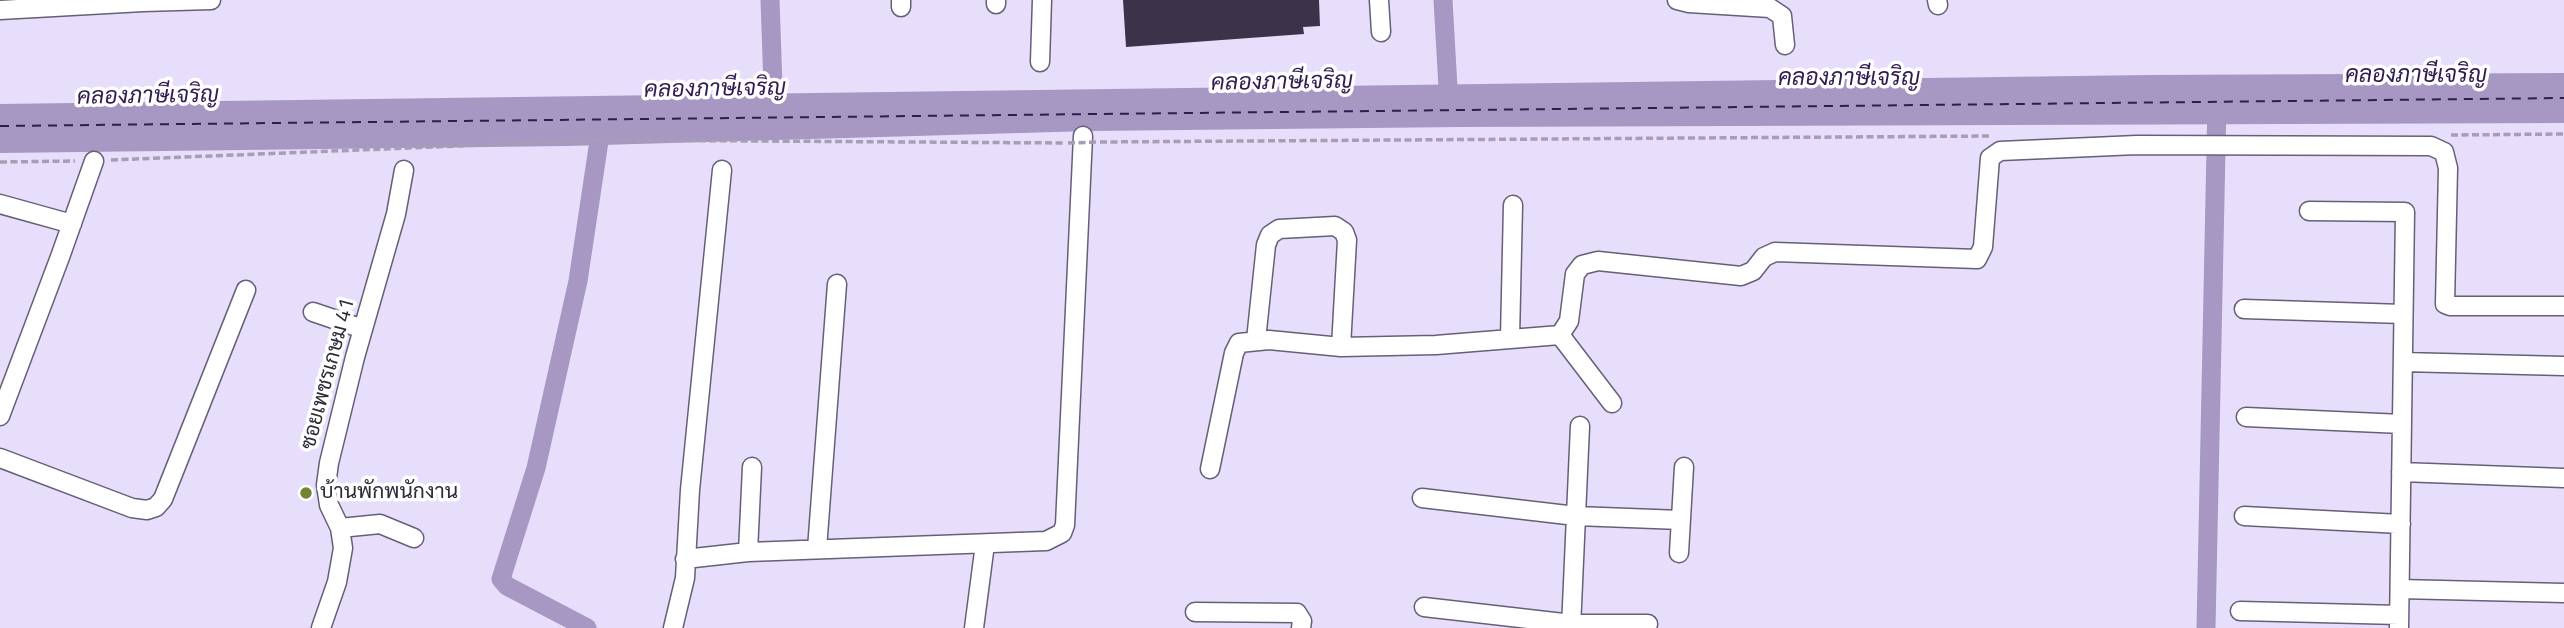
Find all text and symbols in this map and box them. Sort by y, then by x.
water label: คลองภาษีเจริญ [2345,62,2487,90]
water label: คลองภาษีเจริญ [1778,65,1920,93]
water label: คลองภาษีเจริญ [1211,68,1353,98]
water label: คลองภาษีเจริญ [644,75,786,105]
water label: คลองภาษีเจริญ [77,82,219,112]
street label: ซอยเพชรเกษม 41 [297,296,361,452]
place label: บ้านพักพนักงาน [320,480,458,506]
marker: บ้านพักพนักงาน [298,485,314,501]

